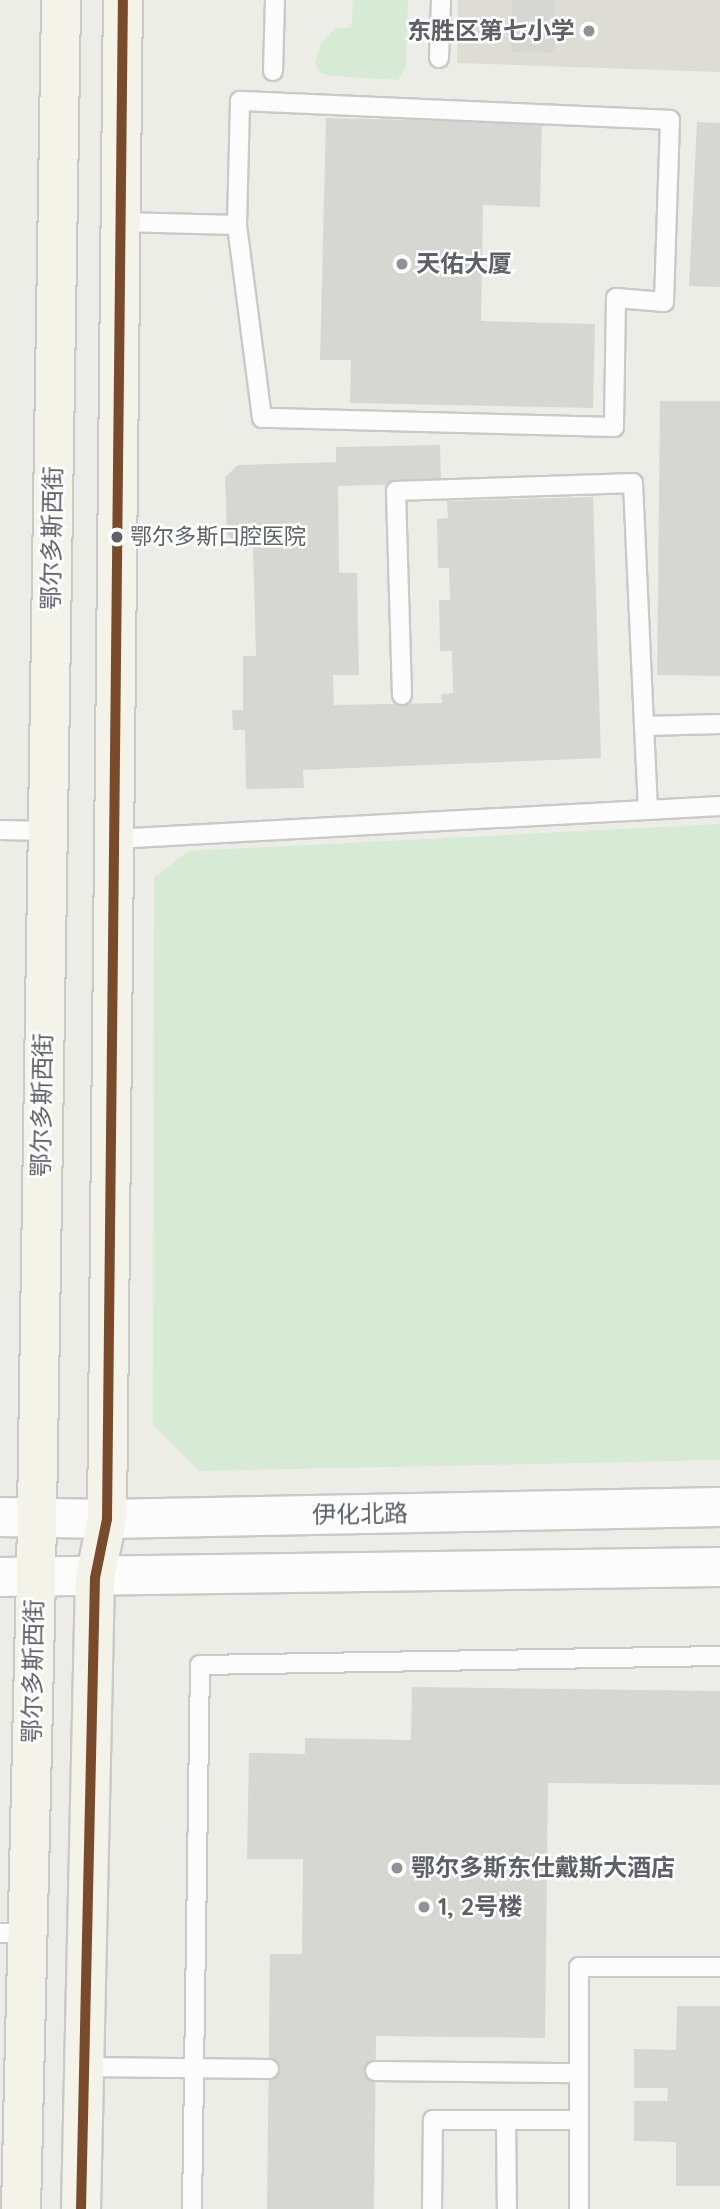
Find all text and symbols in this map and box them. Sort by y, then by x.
place label: 东胜区第七小学 [407,17,575,45]
marker: 东胜区第七小学 [581,23,597,39]
place label: 天佑大厦 [416,250,512,278]
marker: 天佑大厦 [394,256,410,272]
street label: 鄂尔多斯西街 [36,466,68,610]
place label: 鄂尔多斯口腔医院 [130,524,306,550]
marker: 鄂尔多斯口腔医院 [110,530,124,544]
street label: 鄂尔多斯西街 [26,1033,58,1177]
street label: 伊化北路 [312,1499,408,1529]
street label: 鄂尔多斯西街 [17,1599,49,1743]
place label: 鄂尔多斯东仕戴斯大酒店 [411,1854,675,1882]
marker: 鄂尔多斯东仕戴斯大酒店 [389,1860,405,1876]
place label: 1, 2号楼 [438,1893,522,1921]
marker: 1, 2号楼 [416,1899,432,1915]

